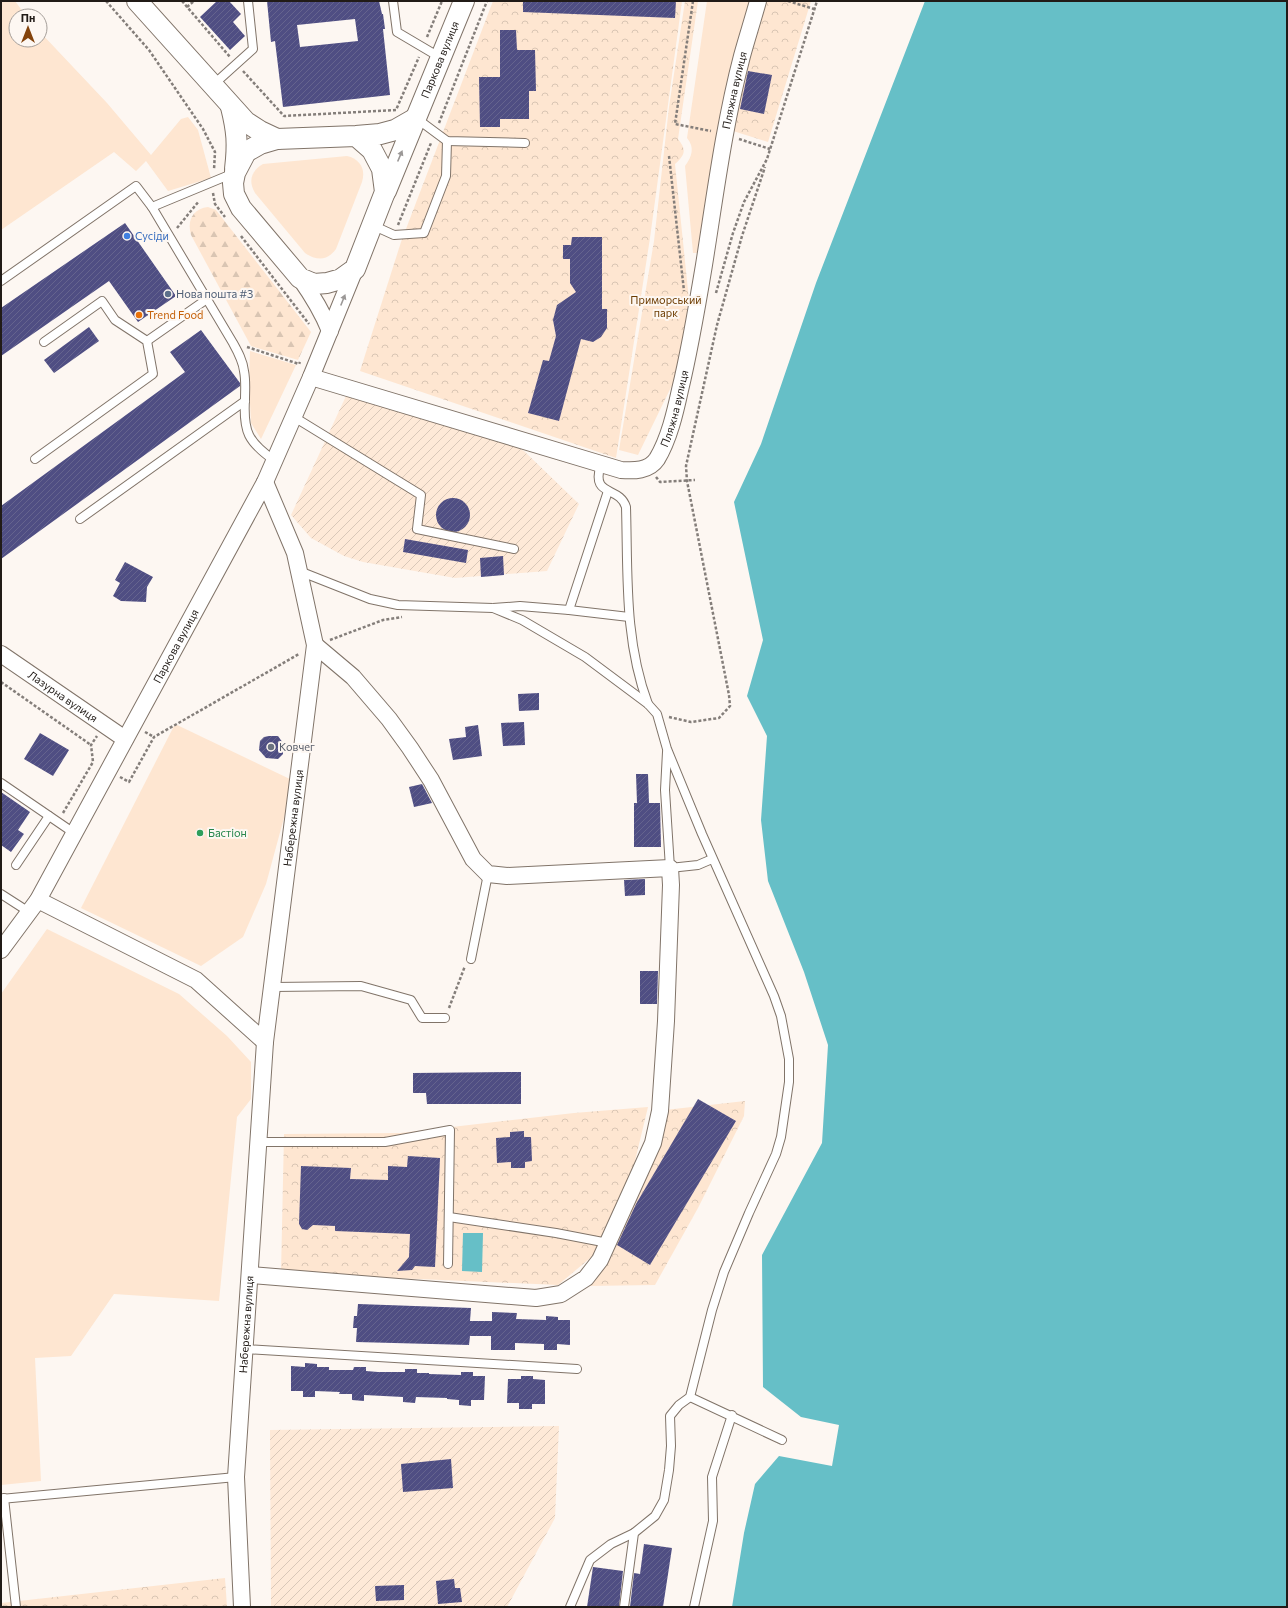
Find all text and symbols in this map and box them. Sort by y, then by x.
north arrow [8,8,48,48]
text: Пн [21,11,35,24]
street label: Паркова вулиця [418,19,461,100]
street label: Пляжна вулиця [719,50,749,130]
one-way arrow [398,149,404,161]
place label: Сусіди [135,229,169,242]
marker: Сусіди [122,231,132,241]
place label: Нова пошта #3 [176,287,253,300]
marker: Нова пошта #3 [163,289,173,299]
park label: Приморський парк [630,293,702,319]
one-way arrow [340,294,346,306]
place label: Trend Food [147,308,203,321]
marker: Trend Food [134,310,144,320]
street label: Пляжна вулиця [657,369,690,449]
street label: Паркова вулиця [150,607,201,685]
street label: Лазурна вулиця [26,668,100,724]
place label: Ковчег [279,740,315,753]
marker: Ковчег [266,742,276,752]
street label: Набережна вулиця [280,769,305,867]
place label: Бастіон [208,826,247,839]
marker: Бастіон [195,828,205,838]
street label: Набережна вулиця [236,1275,255,1374]

